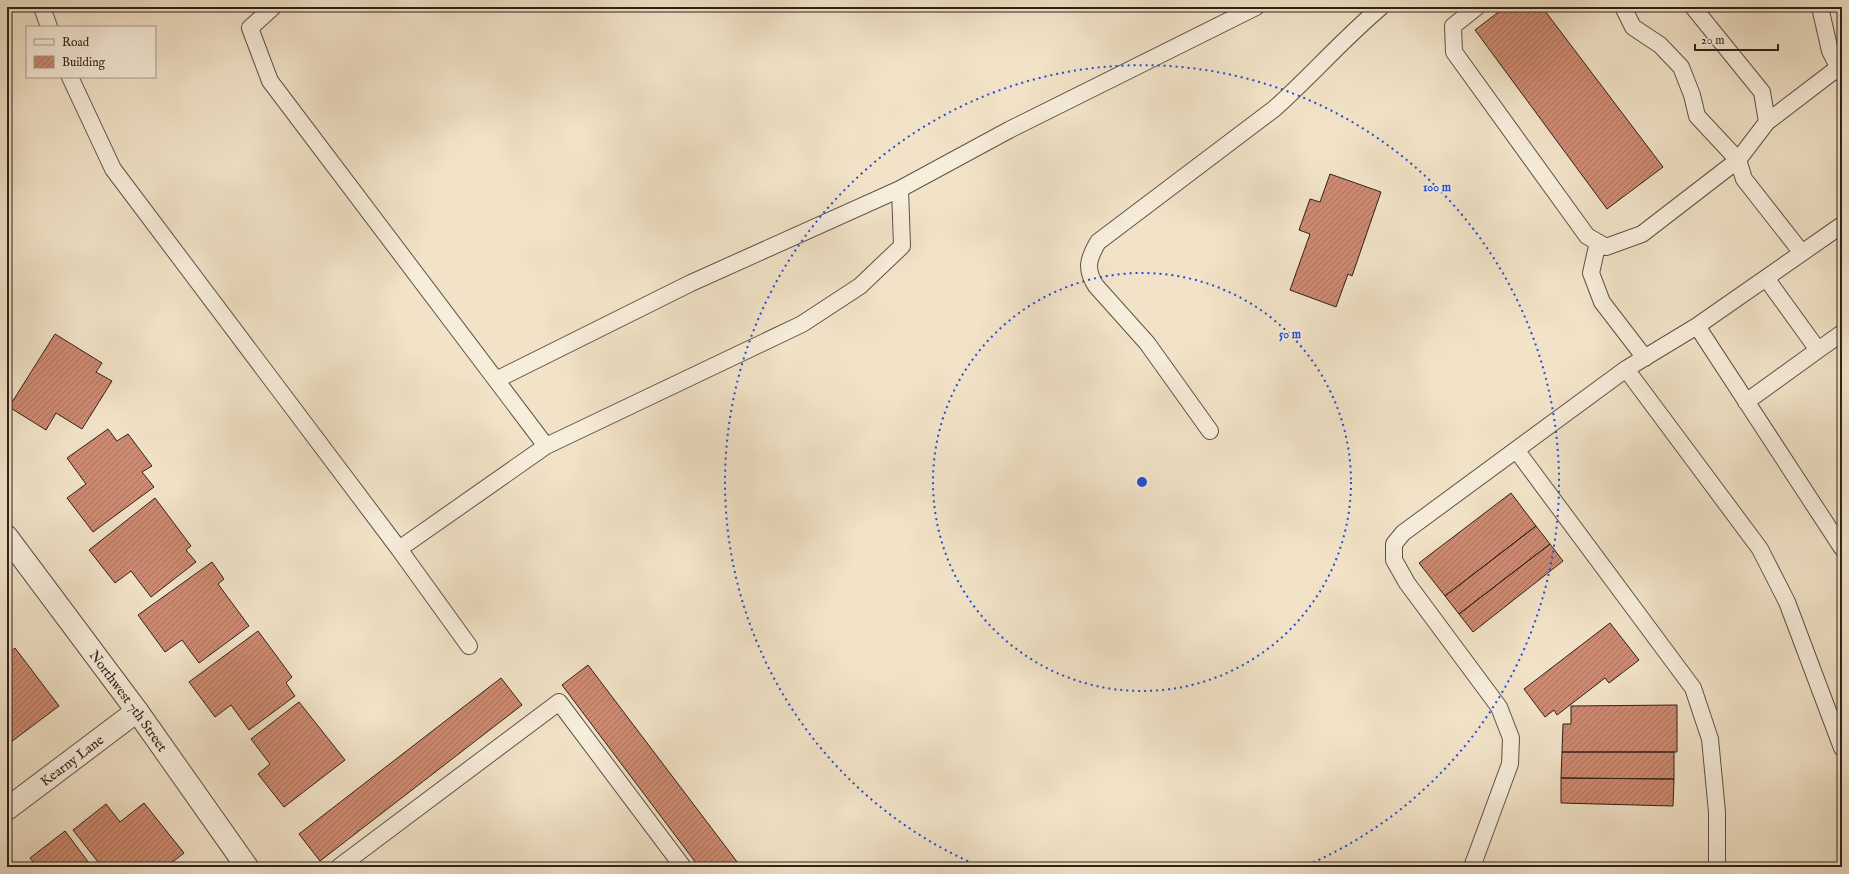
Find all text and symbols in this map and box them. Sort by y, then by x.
legend [26,26,156,78]
scale bar [1695,26,1778,52]
text: 20 m [1701,33,1724,48]
text: Road [62,35,90,50]
text: Building [62,55,106,70]
text: 100 m [1423,180,1452,195]
text: 50 m [1279,327,1302,342]
centre of rings [1135,475,1149,489]
street label: Northwest 7th Street [85,647,171,756]
street label: Kearny Lane [37,731,108,791]

